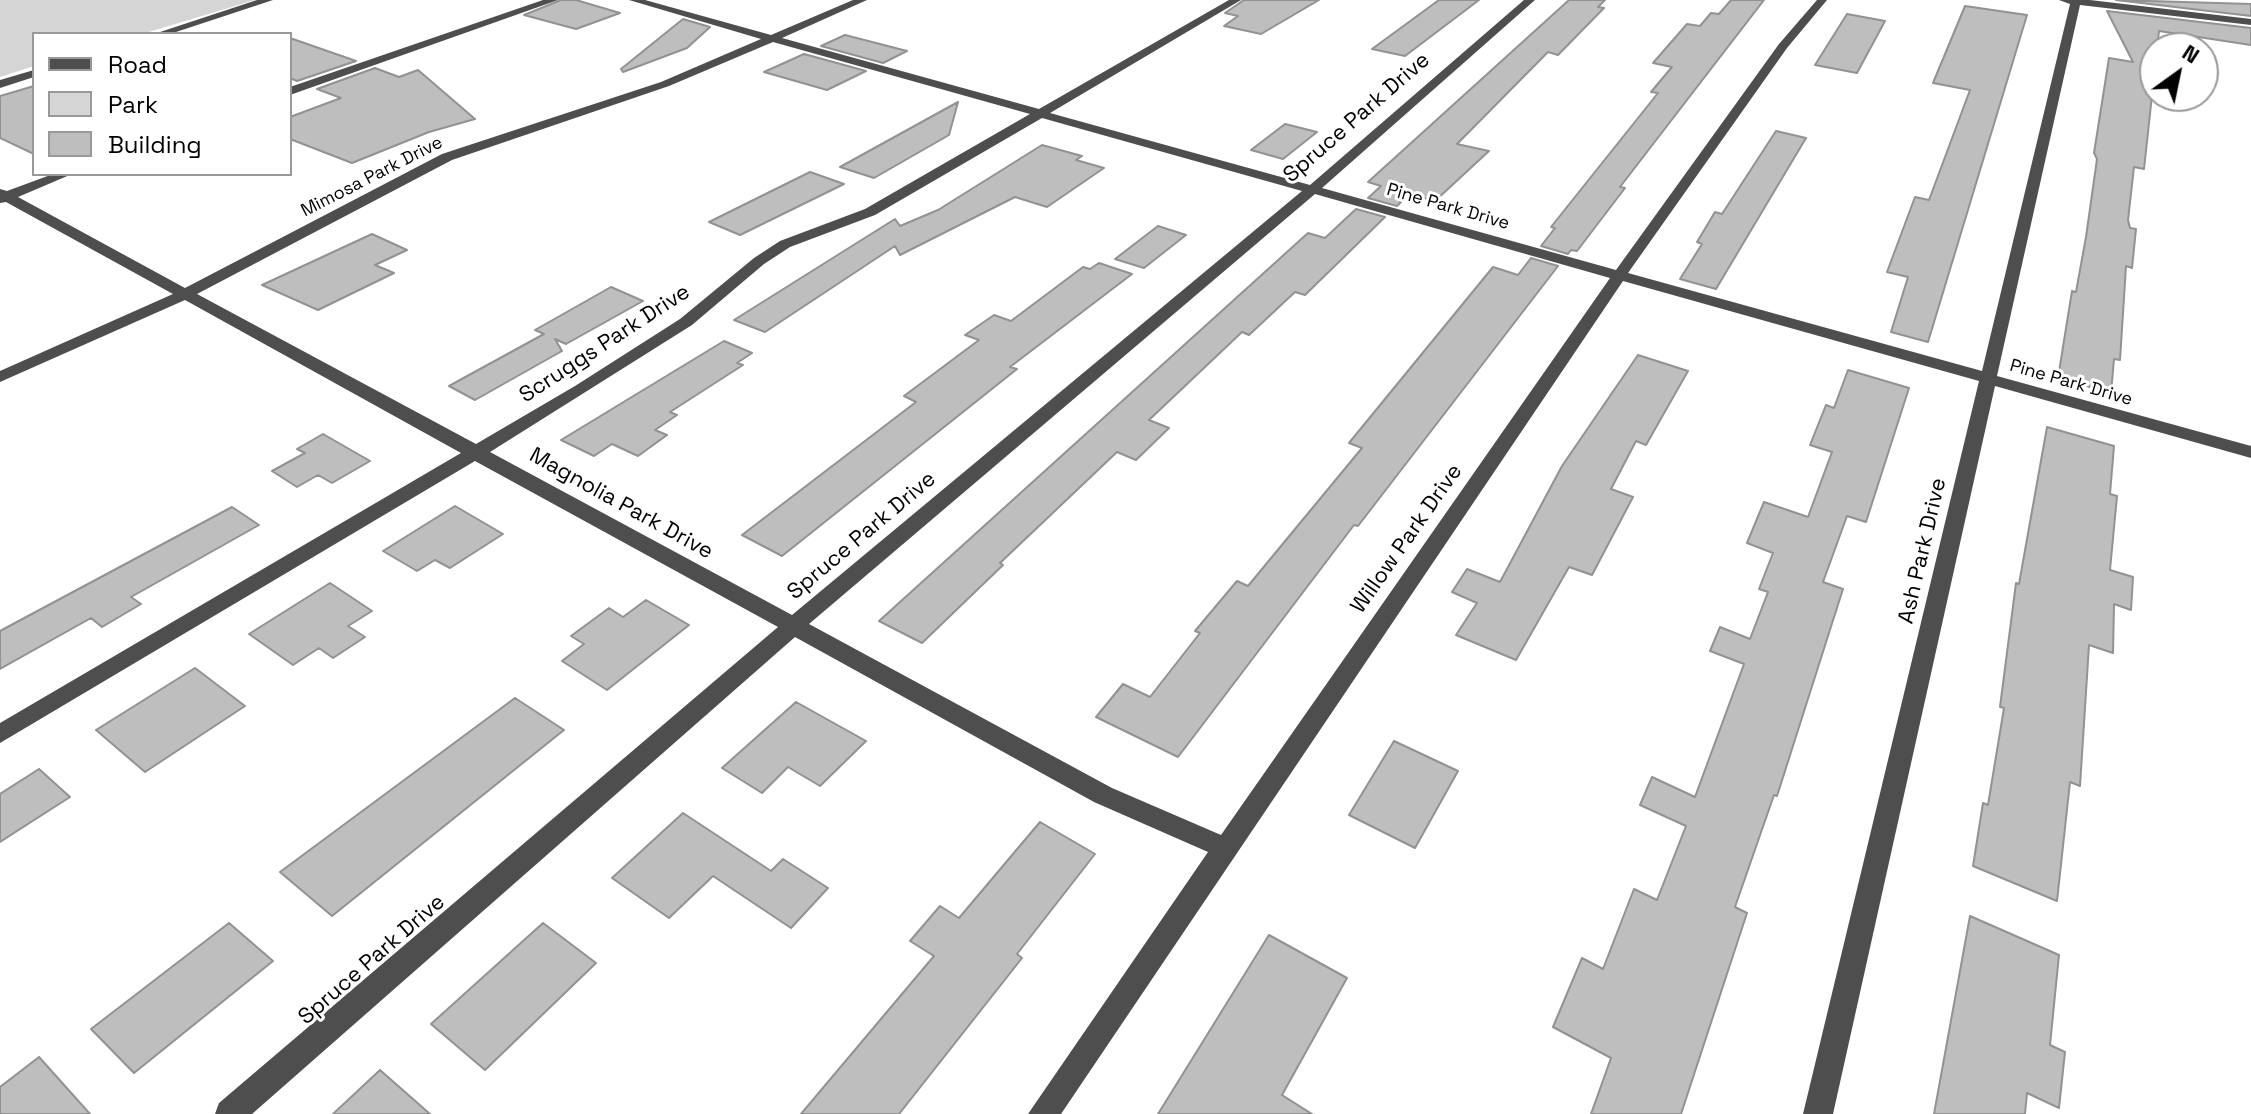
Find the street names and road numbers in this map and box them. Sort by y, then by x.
street label: Spruce Park Drive [1278,47,1436,189]
street label: Mimosa Park Drive [298,132,446,222]
street label: Pine Park Drive [1384,179,1512,235]
street label: Scruggs Park Drive [515,279,695,409]
street label: Pine Park Drive [2007,355,2135,411]
street label: Magnolia Park Drive [525,443,717,565]
street label: Willow Park Drive [1346,459,1468,619]
street label: Spruce Park Drive [783,466,941,606]
street label: Ash Park Drive [1893,476,1953,626]
street label: Spruce Park Drive [293,889,451,1031]

